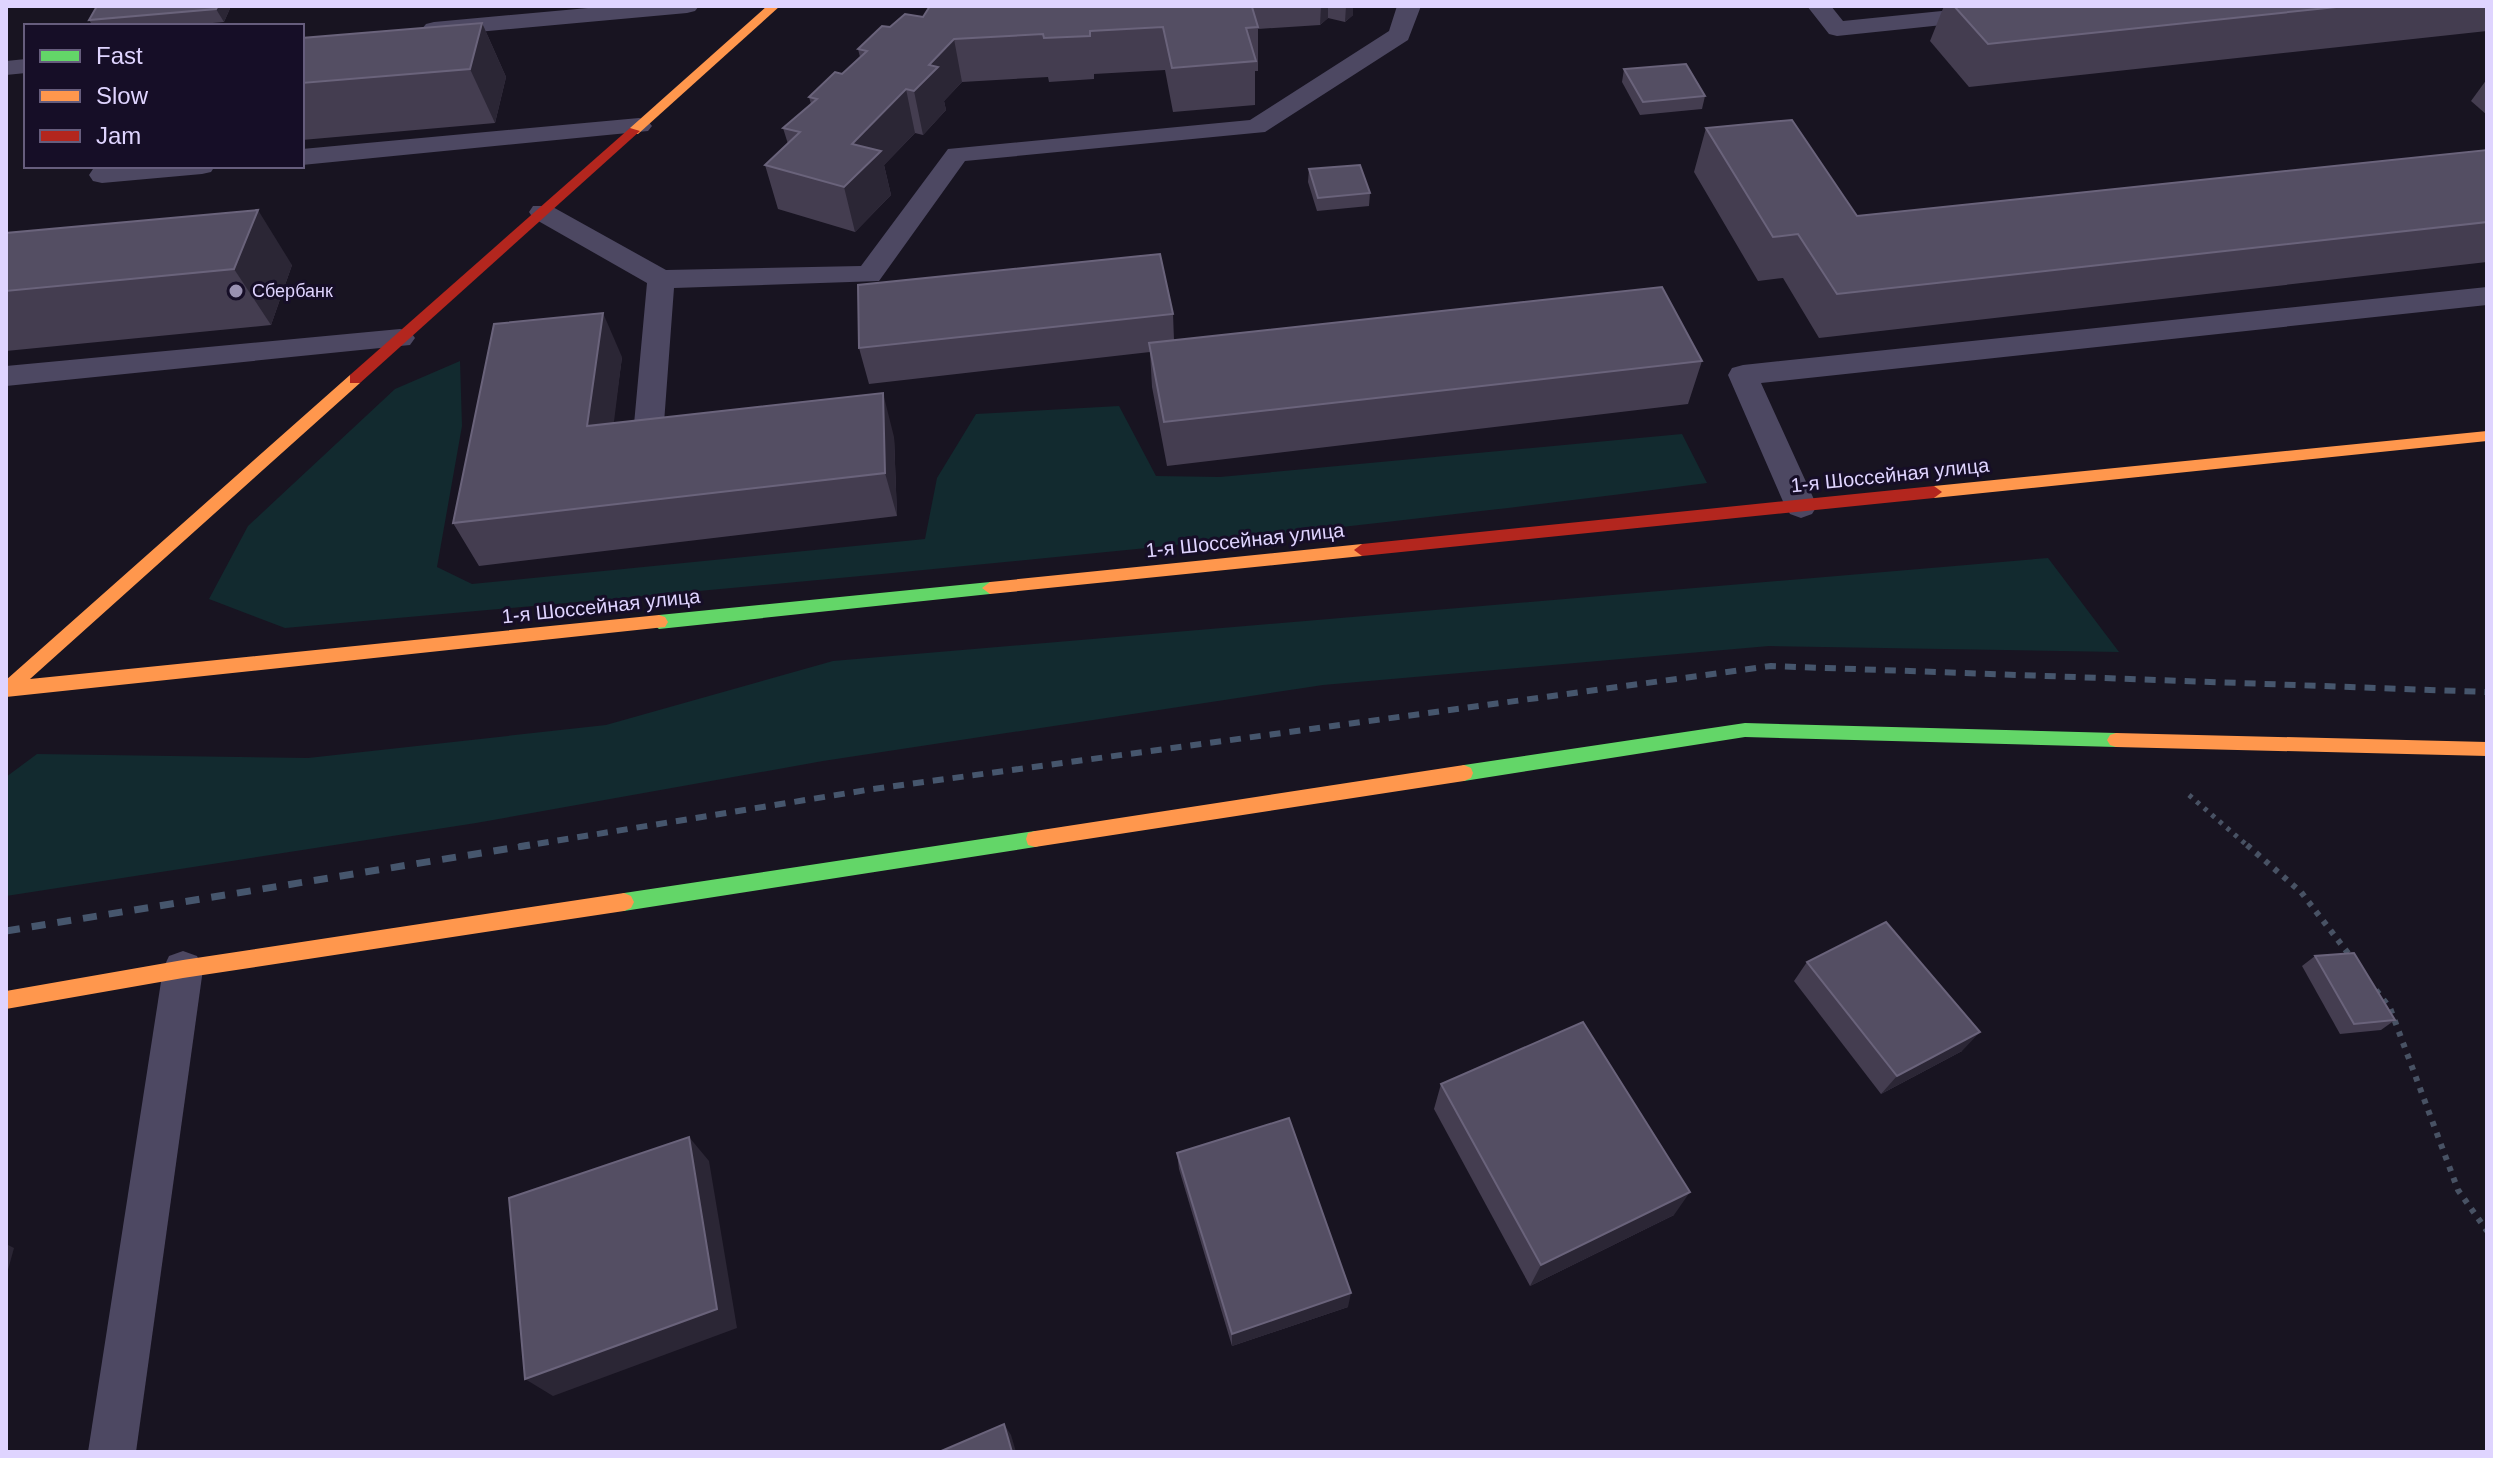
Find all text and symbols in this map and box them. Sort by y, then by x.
legend [24,24,304,168]
text: Fast [96,42,143,69]
text: Slow [96,82,149,109]
text: Jam [96,122,141,149]
place label: Сбербанк [252,281,333,301]
marker: Сбербанк [227,282,245,300]
street label: 1-я Шоссейная улица [1790,454,1991,496]
street label: 1-я Шоссейная улица [1145,519,1346,561]
street label: 1-я Шоссейная улица [501,585,702,627]

